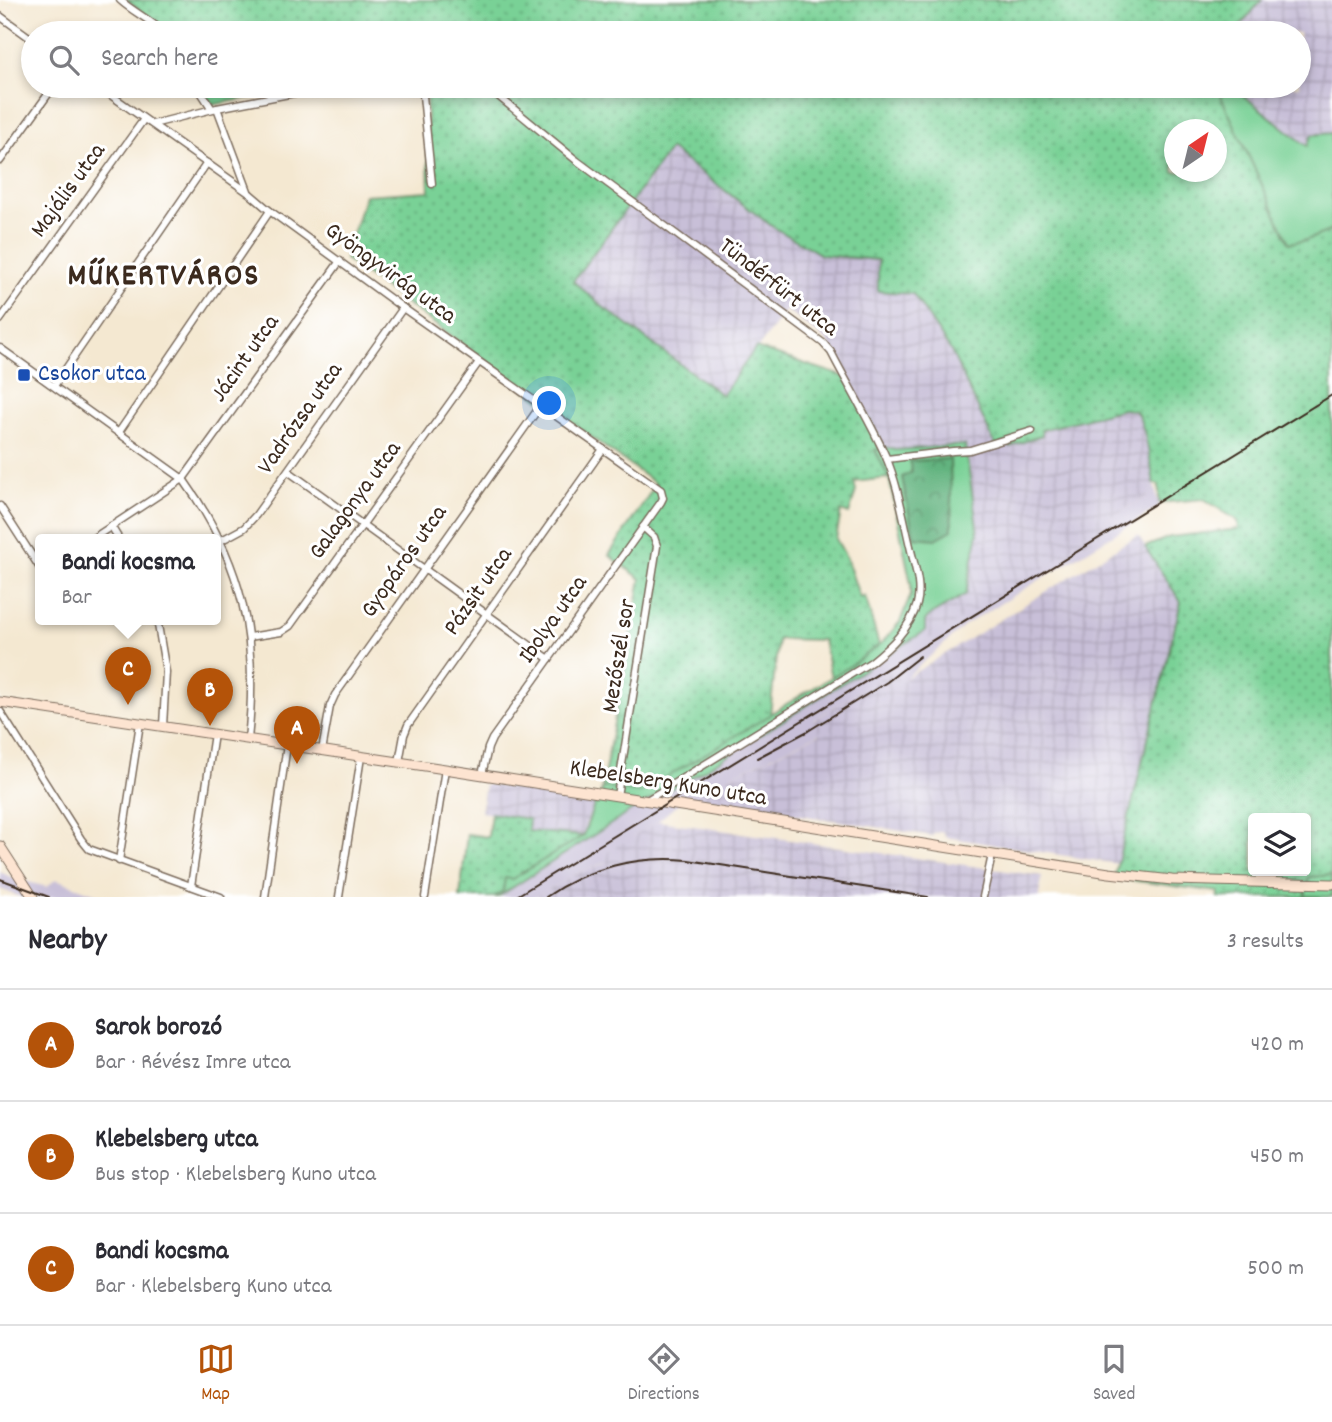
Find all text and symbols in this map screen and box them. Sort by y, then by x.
search box [21,21,1311,98]
icon: search [45,41,83,79]
text: Search here [101,41,219,78]
north arrow [1164,119,1227,182]
street label: Majális utca [23,136,115,245]
street label: Gyöngyvirág utca [317,215,463,334]
street label: Tündérfürt utca [711,230,846,346]
district label: MŰKERTVÁROS [68,255,260,301]
street label: Jácint utca [203,308,289,410]
street label: Vadrózsa utca [250,356,353,482]
place label: Csokor utca [38,358,146,392]
marker: Csokor utca [16,367,32,383]
your location [532,386,566,420]
street label: Galagonya utca [301,434,411,567]
street label: Gyopáros utca [354,498,457,625]
popup [35,534,221,625]
street label: Pázsit utca [436,540,522,643]
text: Bandi kocsma [61,545,195,582]
street label: Ibolya utca [511,568,597,671]
text: Bar [61,582,92,615]
street label: Mezőszél sor [594,597,646,715]
pin: C [105,647,151,705]
pin: B [187,668,233,726]
pin: A [274,706,320,764]
street label: Klebelsberg Kuno utca [567,752,770,816]
map controls [1248,813,1311,876]
button: layers [1248,813,1311,876]
text: Nearby [28,921,106,964]
text: 3 results [1227,926,1304,959]
text: Sarok borozó [95,1010,222,1047]
text: A [45,1029,57,1062]
text: 420 m [1251,1029,1304,1062]
text: Bar · Révész Imre utca [95,1047,291,1080]
text: Klebelsberg utca [95,1122,258,1159]
text: B [46,1141,56,1174]
text: 450 m [1250,1141,1304,1174]
text: Bus stop · Klebelsberg Kuno utca [95,1159,376,1192]
text: Bandi kocsma [95,1234,228,1271]
text: C [45,1253,57,1286]
text: 500 m [1247,1253,1304,1286]
text: Bar · Klebelsberg Kuno utca [95,1271,332,1304]
tab: Map [197,1340,235,1409]
tab: Directions [628,1340,700,1409]
tab: Saved [1093,1340,1135,1409]

